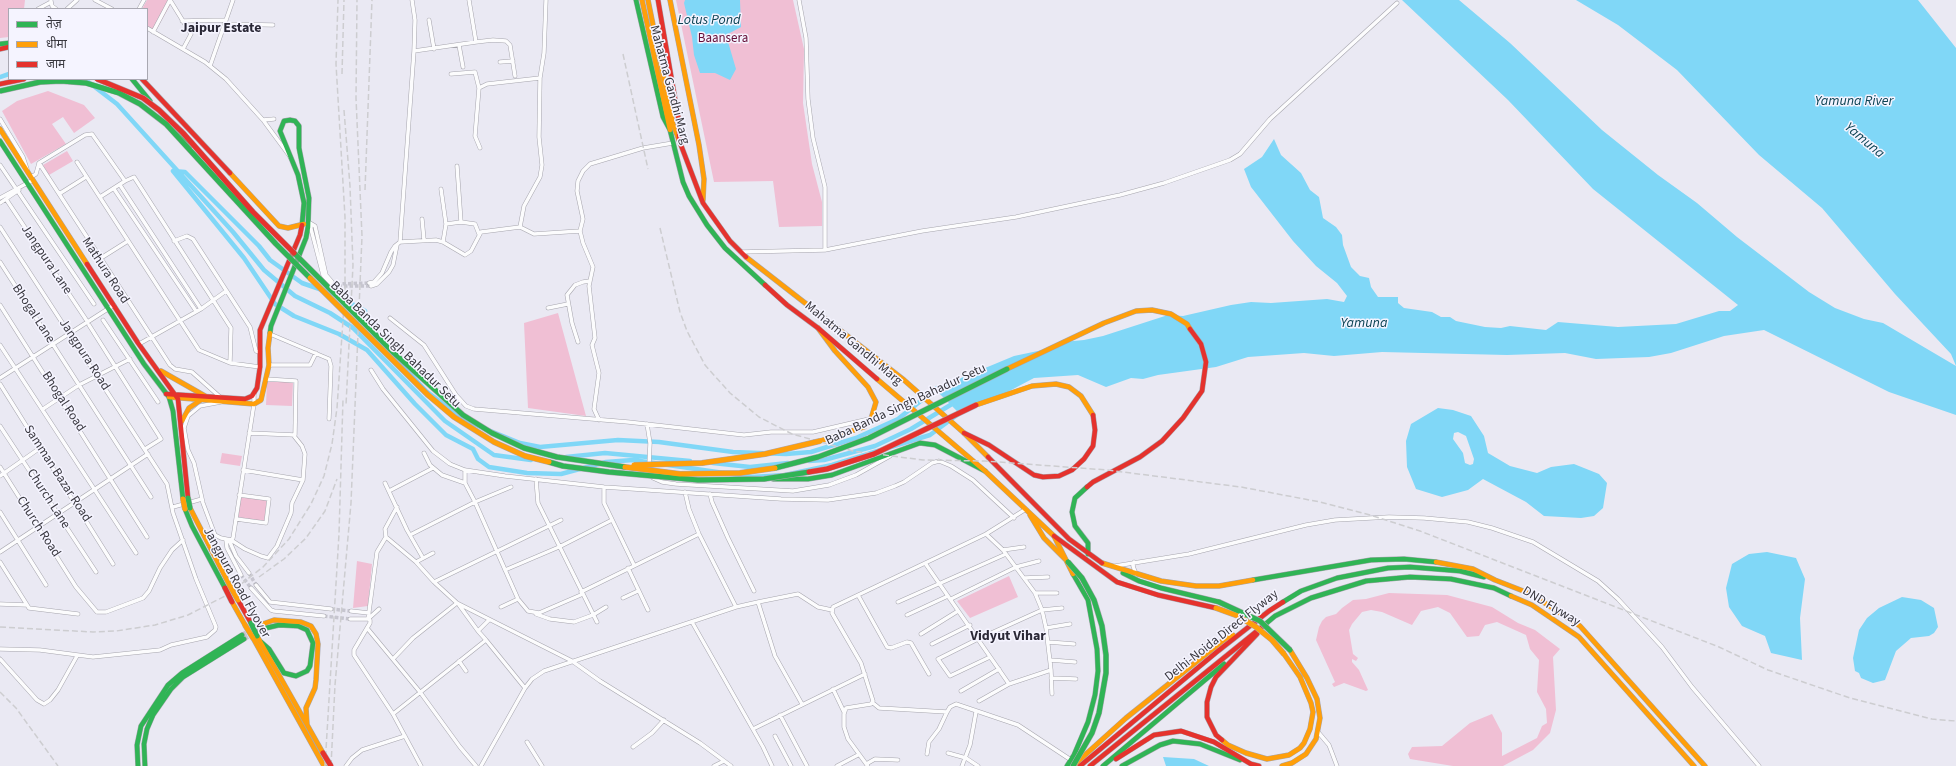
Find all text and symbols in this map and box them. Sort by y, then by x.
legend [8,8,148,80]
water label: Lotus Pond [677,13,741,29]
text: तेज़ [46,16,62,33]
district label: Jaipur Estate [181,21,261,37]
street label: Mahatma Gandhi Marg [646,24,692,146]
park label: Baansera [698,31,748,47]
text: धीमा [46,36,67,53]
text: जाम [46,56,65,73]
water label: Yamuna River [1815,94,1893,110]
water label: Yamuna [1841,120,1887,162]
street label: Jangpura Lane [17,222,75,298]
street label: Mathura Road [78,235,132,307]
street label: Baba Banda Singh Bahadur Setu [326,278,464,412]
street label: Bhogal Lane [8,282,58,346]
street label: Mahatma Gandhi Marg [801,299,905,389]
street label: Jangpura Road [55,316,113,394]
water label: Yamuna [1341,316,1387,332]
street label: Baba Banda Singh Bahadur Setu [823,361,989,449]
street label: Bhogal Road [38,369,88,435]
street label: Samman Bazar Road [20,423,94,525]
street label: Church Lane [23,466,73,532]
street label: Church Road [13,494,63,560]
street label: Jangpura Road Flyover [199,525,273,641]
street label: DND Flyway [1519,584,1583,630]
street label: Delhi-Noida Direct Flyway [1162,587,1282,685]
district label: Vidyut Vihar [970,629,1046,645]

